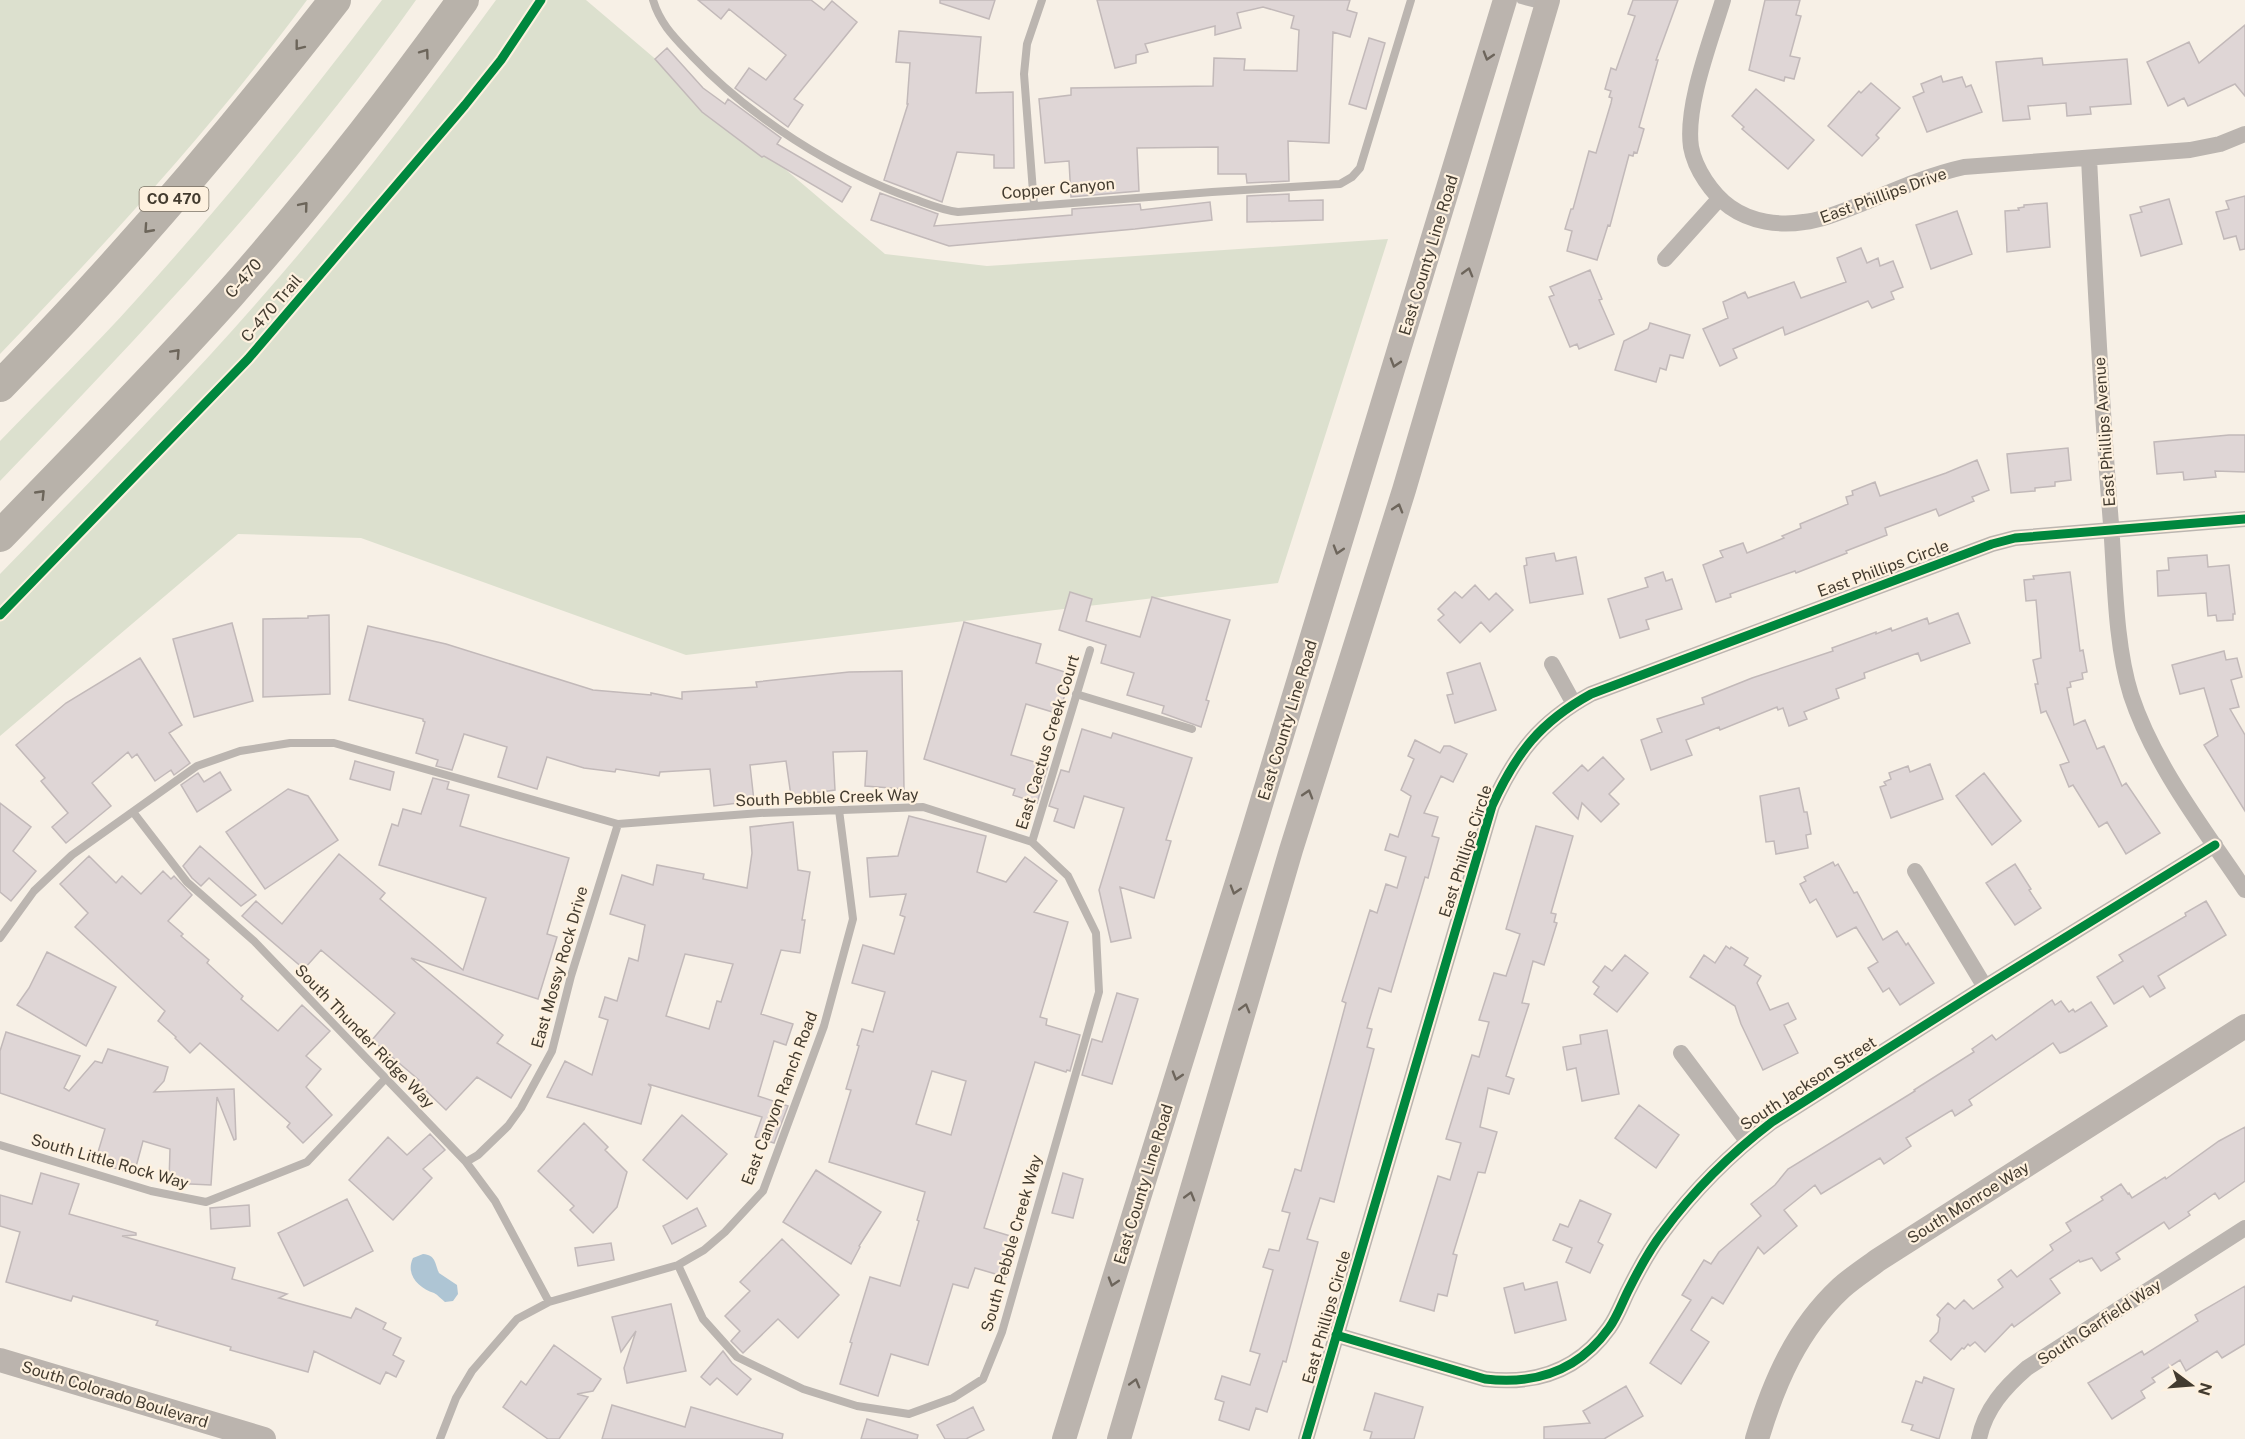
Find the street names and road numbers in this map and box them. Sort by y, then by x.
street label: East Phillips Drive [1817,164,1949,227]
street label: East County Line Road [1395,173,1462,338]
street label: Copper Canyon [1001,174,1116,203]
road number: CO 470 [140,187,208,211]
street label: C-470 [221,255,266,302]
street label: C-470 Trail [237,271,306,346]
street label: East Phillips Avenue [2090,357,2119,507]
street label: East Phillips Circle [1815,536,1951,601]
street label: East County Line Road [1254,638,1321,803]
street label: East Cactus Creek Court [1012,652,1083,832]
street label: East Phillips Circle [1435,782,1496,920]
street label: South Pebble Creek Way [735,785,919,810]
street label: East Mossy Rock Drive [527,884,592,1050]
street label: South Thunder Ridge Way [291,961,439,1113]
street label: East Canyon Ranch Road [738,1009,821,1188]
street label: South Jackson Street [1737,1032,1880,1134]
street label: East County Line Road [1110,1102,1177,1267]
street label: South Little Rock Way [29,1130,191,1193]
street label: South Pebble Creek Way [977,1152,1046,1334]
street label: South Monroe Way [1904,1157,2033,1248]
street label: East Phillips Circle [1298,1248,1355,1386]
street label: South Garfield Way [2034,1275,2165,1369]
street label: South Colorado Boulevard [19,1357,210,1432]

